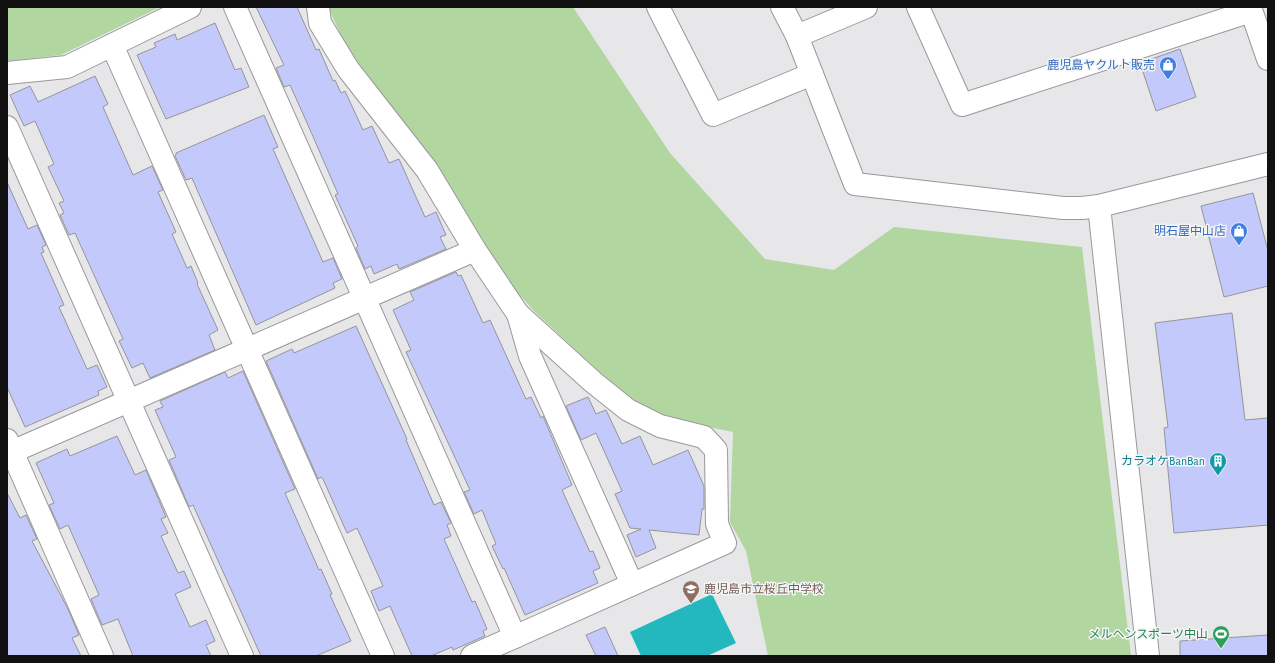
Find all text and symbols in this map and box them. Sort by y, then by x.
shop icon: 鹿児島ヤクルト販売 [1158,55,1178,80]
place label: 鹿児島ヤクルト販売 [1047,58,1155,71]
shop icon: 明石屋中山店 [1229,221,1249,246]
place label: 明石屋中山店 [1154,225,1226,237]
building icon: カラオケBanBan [1208,451,1228,476]
place label: カラオケBanBan [1121,455,1205,467]
school or university icon: 鹿児島市立桜丘中学校 [681,579,701,604]
place label: 鹿児島市立桜丘中学校 [704,582,824,595]
sports icon: メルヘンスポーツ中山 [1211,624,1231,649]
place label: メルヘンスポーツ中山 [1088,628,1208,640]

